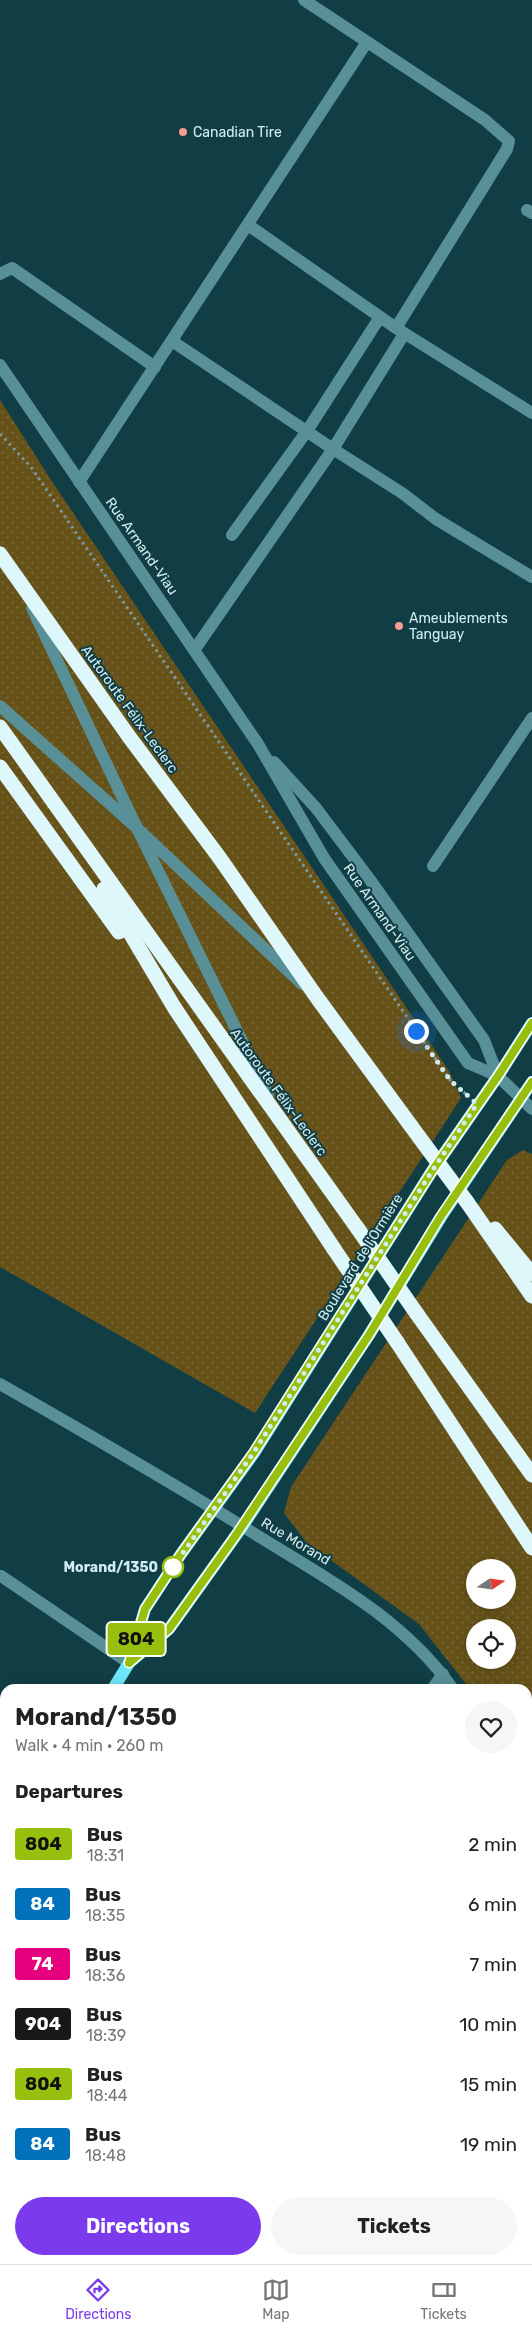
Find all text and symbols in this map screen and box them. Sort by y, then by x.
place label: Canadian Tire [193,124,282,141]
marker: Canadian Tire [177,126,189,138]
street label: Rue Armand-Viau [102,494,182,598]
place label: Ameublements Tanguay [409,610,508,643]
marker: Ameublements Tanguay [393,620,405,632]
street label: Autoroute Félix-Leclerc [78,642,182,777]
street label: Rue Armand-Viau [340,860,420,964]
your location [404,1019,429,1044]
street label: Autoroute Félix-Leclerc [227,1025,331,1160]
street label: Boulevard de l'Ormière [314,1191,407,1324]
street label: Rue Morand [258,1514,333,1569]
marker: Morand/1350 [162,1556,184,1578]
place label: Morand/1350 [63,1559,158,1576]
north arrow [466,1559,516,1609]
map controls [466,1559,516,1669]
button: locate [466,1619,516,1669]
line badge: 804 [107,1623,165,1655]
text: 804 [118,1628,154,1650]
button: heart [465,1701,517,1753]
text: Morand/1350 [15,1703,177,1731]
text: Walk · 4 min · 260 m [15,1736,164,1755]
text: Departures [15,1780,123,1803]
text: Bus [87,1823,123,1846]
text: 804 [25,1833,62,1855]
text: 2 min [468,1833,517,1856]
text: 18:31 [87,1846,124,1865]
text: Bus [85,1883,121,1906]
text: 84 [30,1893,55,1915]
text: 6 min [468,1893,517,1916]
text: 18:35 [85,1906,125,1925]
text: Bus [85,1943,121,1966]
text: 74 [31,1953,54,1975]
text: 7 min [470,1953,517,1976]
text: 18:36 [85,1966,125,1985]
text: Bus [86,2003,122,2026]
text: 904 [25,2013,61,2035]
text: 10 min [459,2013,517,2036]
text: 18:39 [86,2026,126,2045]
text: Bus [87,2063,123,2086]
text: 804 [25,2073,62,2095]
text: 15 min [460,2073,517,2096]
text: 18:44 [87,2086,128,2105]
text: Bus [85,2123,121,2146]
text: 84 [30,2133,55,2155]
text: 19 min [460,2133,517,2156]
text: 18:48 [85,2146,126,2165]
button: Directions [15,2197,261,2255]
button: Tickets [271,2197,517,2255]
tab: Directions [65,2276,132,2323]
tab: Map [262,2276,290,2323]
tab: Tickets [420,2276,467,2323]

